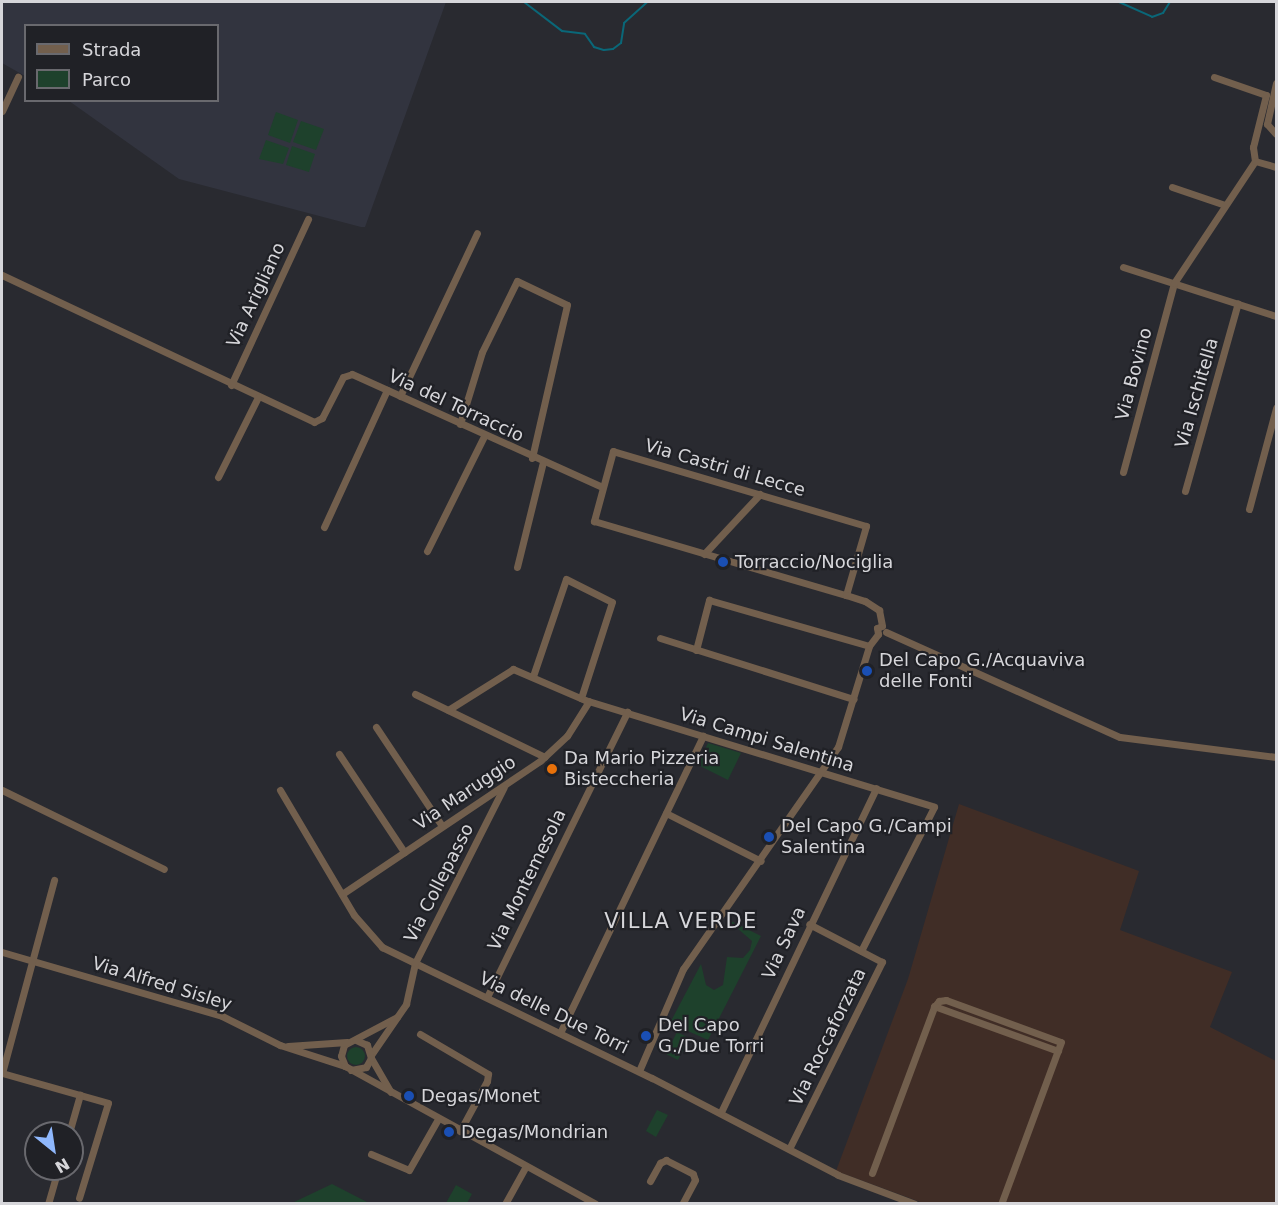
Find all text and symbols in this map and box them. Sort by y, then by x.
legend [24,24,219,102]
text: Strada [82,39,141,60]
text: Parco [82,69,131,90]
street label: Via Arigliano [222,239,290,351]
street label: Via Bovino [1111,325,1157,423]
street label: Via Ischitella [1171,335,1223,451]
street label: Via del Torraccio [385,365,527,447]
street label: Via Castri di Lecce [642,435,808,501]
place label: Torraccio/Nociglia [735,551,893,573]
marker: Torraccio/Nociglia [716,555,730,569]
place label: Del Capo G./Acquaviva delle Fonti [879,650,1085,692]
marker: Del Capo G./Acquaviva delle Fonti [860,664,874,678]
street label: Via Campi Salentina [677,703,857,777]
place label: Da Mario Pizzeria Bisteccheria [564,748,719,790]
street label: Via Maruggio [410,751,520,835]
marker: Da Mario Pizzeria Bisteccheria [545,762,559,776]
street label: Via Montemesola [483,806,571,954]
place label: Del Capo G./Campi Salentina [781,816,952,858]
street label: Via Collepasso [400,820,478,946]
marker: Del Capo G./Campi Salentina [762,830,776,844]
street label: Via Sava [758,903,810,983]
district label: VILLA VERDE [604,908,758,934]
street label: Via Alfred Sisley [89,952,235,1016]
street label: Via Roccaforzata [785,965,871,1109]
street label: Via delle Due Torri [476,967,632,1059]
place label: Del Capo G./Due Torri [658,1015,764,1058]
marker: Del Capo G./Due Torri [639,1029,653,1043]
place label: Degas/Monet [421,1085,540,1107]
marker: Degas/Monet [402,1089,416,1103]
north arrow [24,1121,84,1181]
place label: Degas/Mondrian [461,1121,608,1143]
marker: Degas/Mondrian [442,1125,456,1139]
text: N [52,1154,73,1177]

